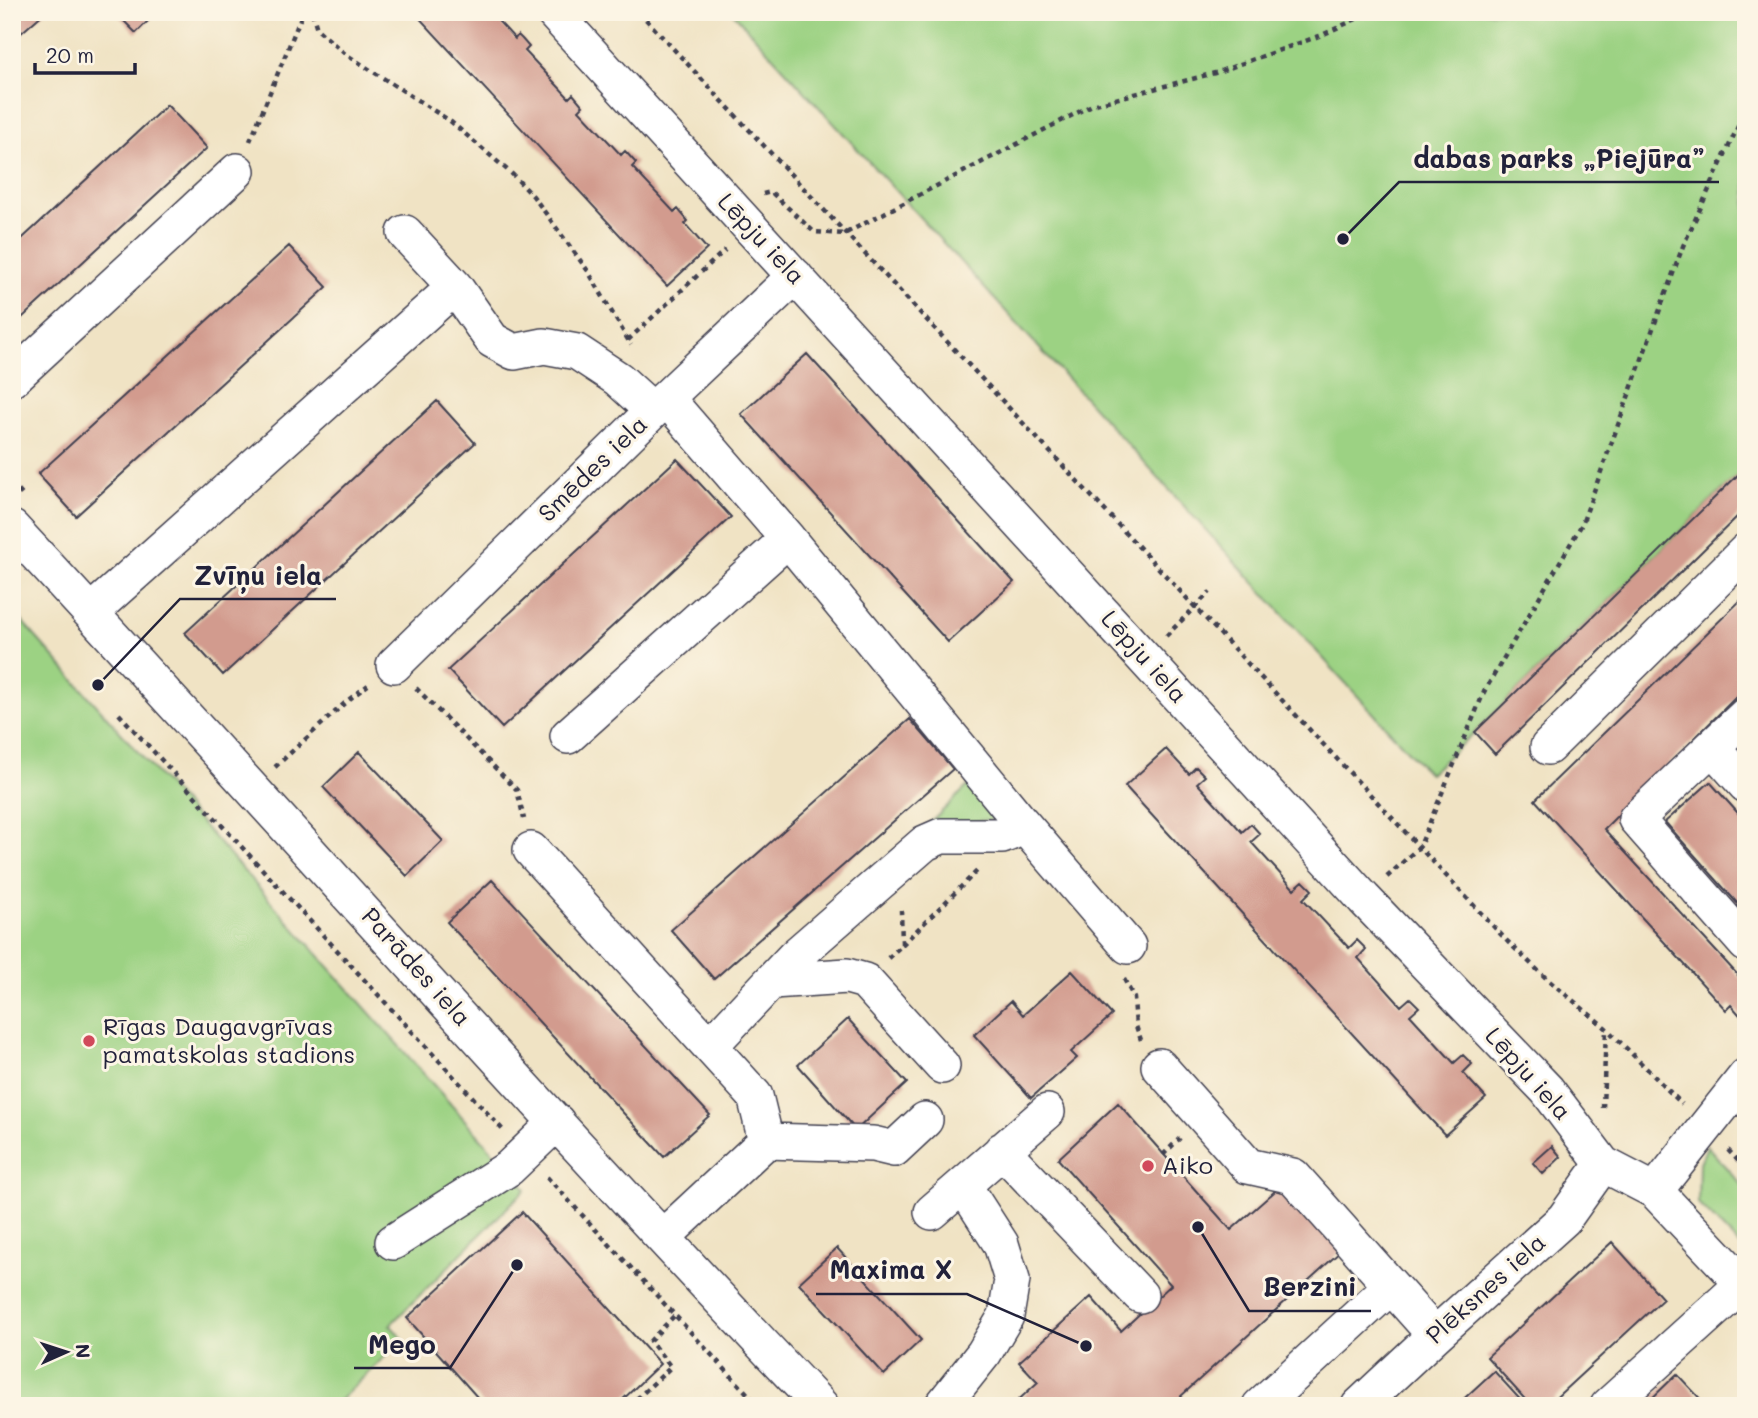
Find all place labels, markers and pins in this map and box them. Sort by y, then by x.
callout: dabas parks „Piejūra” [1399,135,1719,182]
callout: Zvīņu iela [180,552,336,599]
place label: Rīgas Daugavgrīvas pamatskolas stadions [103,1010,355,1069]
marker: Rīgas Daugavgrīvas pamatskolas stadions [81,1033,97,1049]
place label: Aiko [1162,1149,1213,1180]
marker: Aiko [1140,1158,1156,1174]
callout: Maxima X [816,1247,967,1294]
callout: Berzini [1249,1264,1371,1311]
callout: Mego [354,1321,450,1368]

